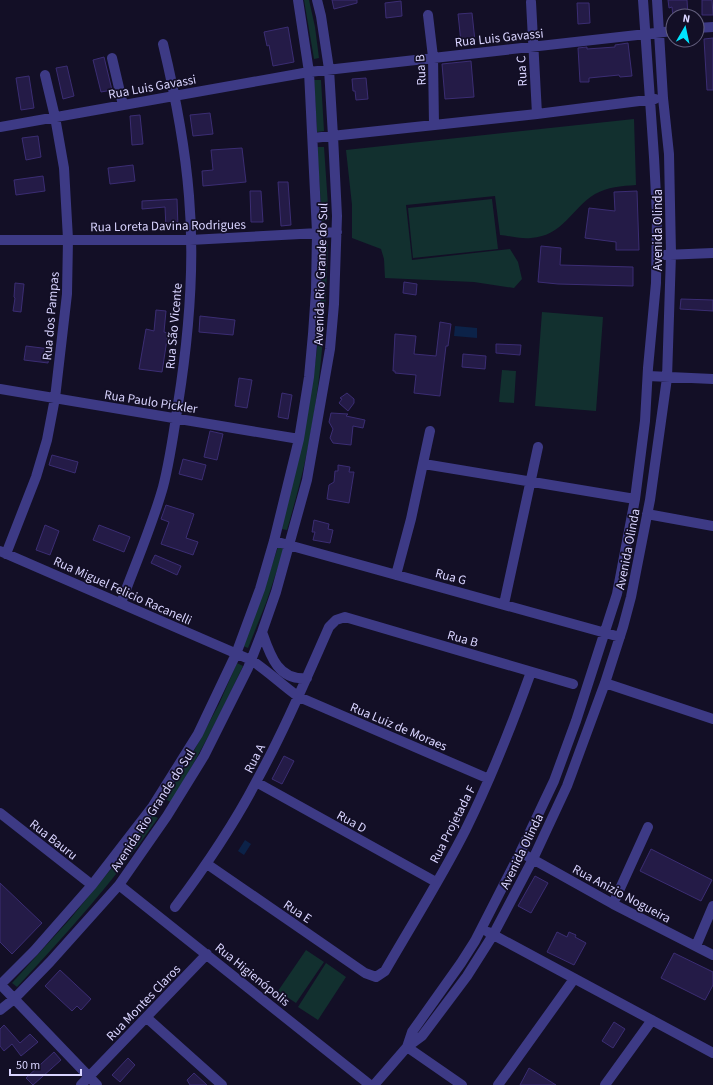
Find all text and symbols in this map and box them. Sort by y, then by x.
north arrow [665,8,705,48]
text: N [682,11,691,27]
street label: Rua Luis Gavassi [454,24,544,52]
street label: Rua B [411,54,431,86]
street label: Rua C [512,55,532,87]
street label: Rua Luis Gavassi [107,70,198,104]
street label: Avenida Olinda [649,189,667,271]
street label: Avenida Rio Grande do Sul [310,202,332,346]
street label: Rua Loreta Davina Rodrigues [90,216,247,236]
street label: Rua dos Pampas [38,270,64,361]
street label: Rua São Vicente [161,282,187,370]
street label: Rua Paulo Pickler [103,386,199,418]
street label: Avenida Olinda [611,507,645,591]
street label: Rua Miguel Felicio Racanelli [50,552,195,630]
street label: Rua G [433,564,468,590]
street label: Rua B [445,626,481,652]
street label: Rua Luiz de Moraes [347,698,450,756]
street label: Rua A [240,740,270,776]
street label: Avenida Rio Grande do Sul [106,746,199,875]
street label: Rua Projetada F [425,782,481,867]
street label: Rua D [333,806,370,837]
street label: Avenida Olinda [496,811,548,892]
street label: Rua Bauru [26,815,81,864]
street label: Rua Anizio Nogueira [569,860,674,927]
street label: Rua E [280,896,315,928]
street label: Rua Higienópolis [211,939,294,1011]
street label: Rua Montes Claros [102,960,185,1045]
scale bar [10,1051,81,1077]
text: 50 m [16,1057,40,1074]

